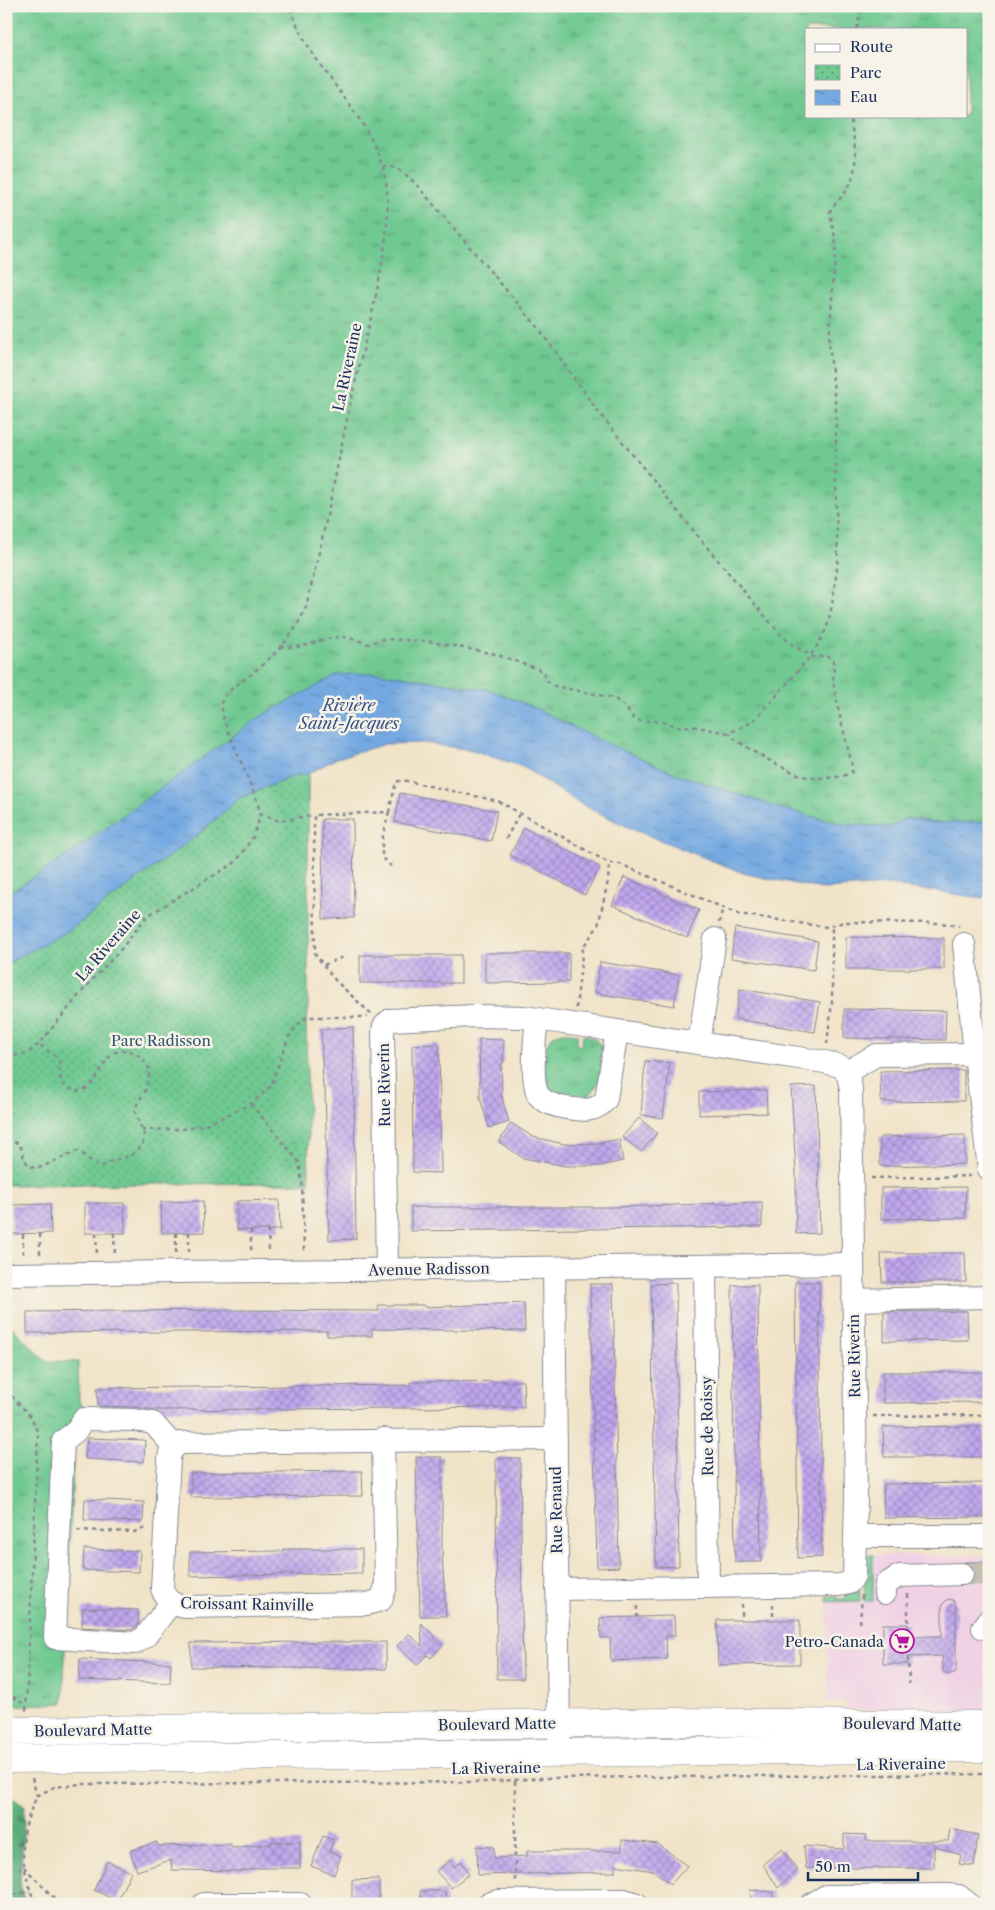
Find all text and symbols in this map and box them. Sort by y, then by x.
legend [805,28,968,118]
text: Route [850,37,893,56]
text: Parc [850,63,882,82]
text: Eau [850,87,878,106]
street label: La Riveraine [328,321,366,413]
water label: Rivière Saint-Jacques [298,695,399,733]
street label: La Riveraine [71,905,145,985]
park label: Parc Radisson [111,1031,212,1050]
street label: Rue Riverin [374,1042,394,1127]
street label: Avenue Radisson [367,1258,491,1280]
street label: Rue Riverin [844,1313,864,1398]
street label: Rue de Roissy [697,1375,717,1476]
street label: Rue Renaud [546,1466,566,1554]
street label: Croissant Rainville [180,1593,314,1615]
supermarket icon: Petro-Canada [889,1628,915,1654]
place label: Petro-Canada [785,1632,884,1651]
street label: Boulevard Matte [438,1713,556,1735]
street label: Boulevard Matte [843,1713,961,1735]
street label: Boulevard Matte [34,1719,152,1741]
street label: La Riveraine [856,1754,946,1774]
street label: La Riveraine [451,1758,541,1778]
scale bar [808,1850,918,1882]
text: 50 m [815,1857,851,1876]

